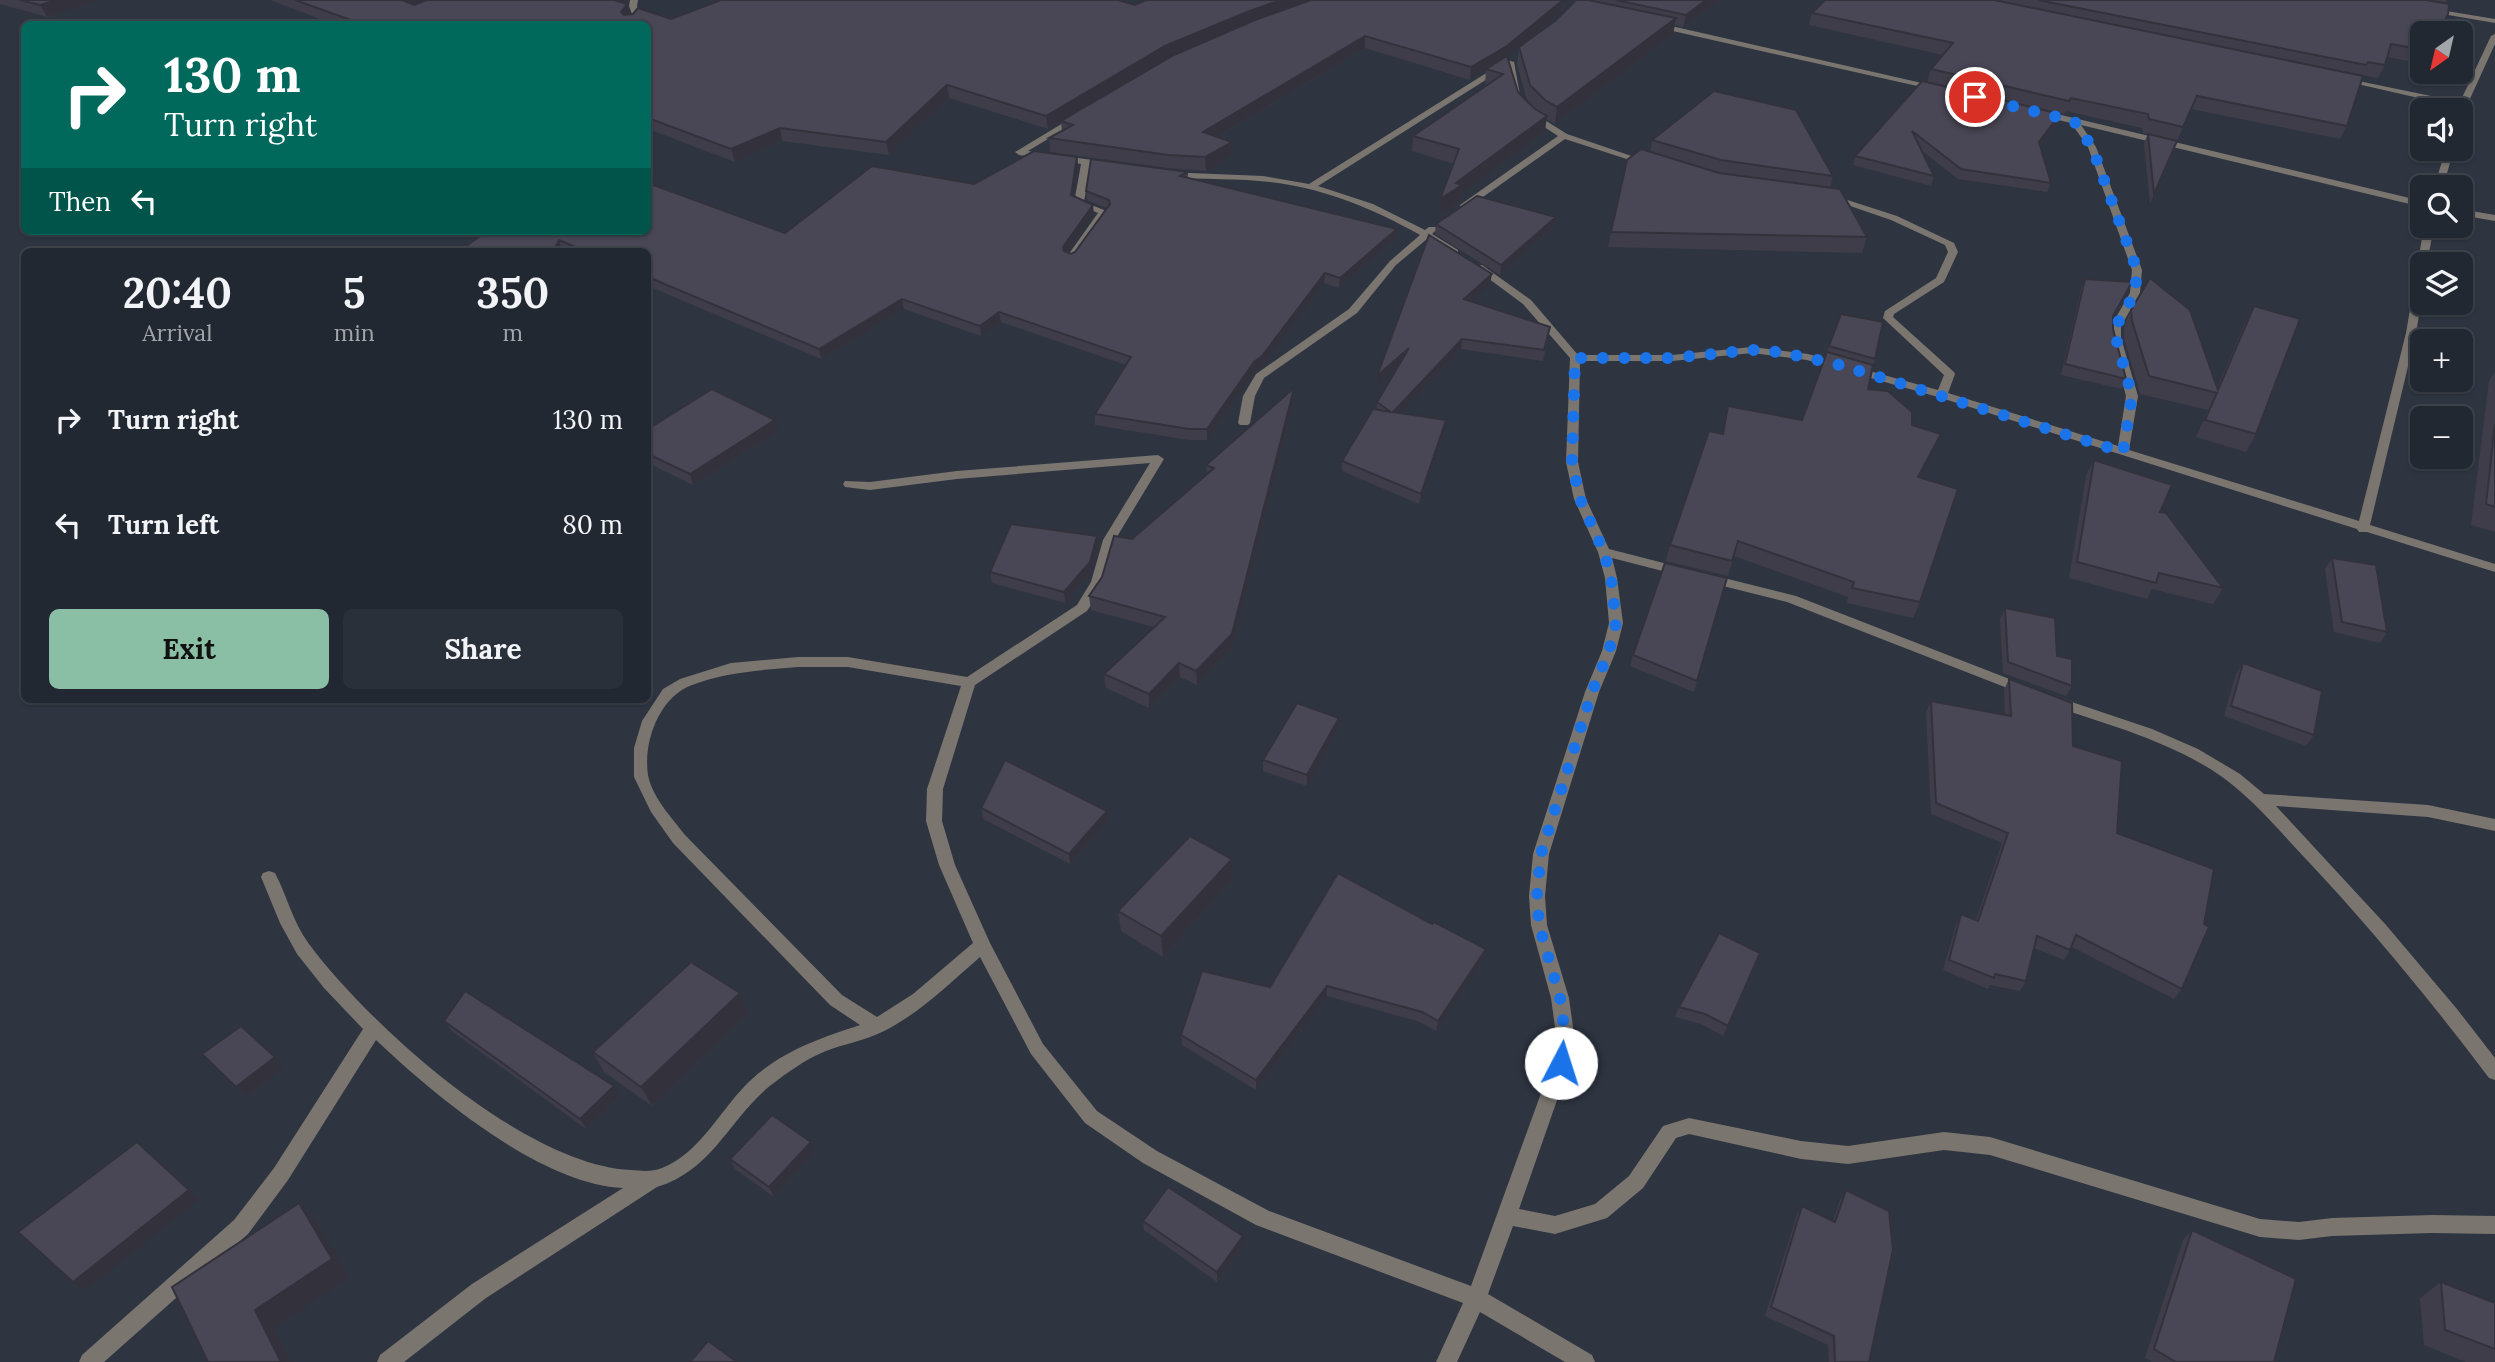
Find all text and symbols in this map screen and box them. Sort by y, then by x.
north arrow [2410,21,2473,84]
map controls [2410,21,2473,469]
text: 130 m [164,43,300,105]
icon: right [49,49,140,140]
pin [1945,67,2005,127]
icon: arrive [1956,78,1994,116]
button: sound [2410,98,2473,161]
text: Turn right [164,104,317,145]
button: search [2410,175,2473,238]
icon: left [125,182,163,220]
text: Then [49,185,111,218]
button: layers [2410,252,2473,315]
text: 20:40 [123,266,232,320]
text: 5 [343,266,366,320]
text: 350 [476,266,549,320]
text: Arrival [142,318,212,347]
text: min [334,318,375,347]
text: m [503,318,523,347]
button: + [2410,329,2473,392]
icon: right [49,401,87,439]
text: Turn right [108,403,239,436]
text: 130 m [553,403,623,436]
button: − [2410,406,2473,469]
icon: left [49,506,87,544]
text: Turn left [108,508,219,541]
text: 80 m [562,508,623,541]
button: Exit [49,609,329,689]
button: Share [343,609,623,689]
position arrow [1524,1026,1598,1100]

